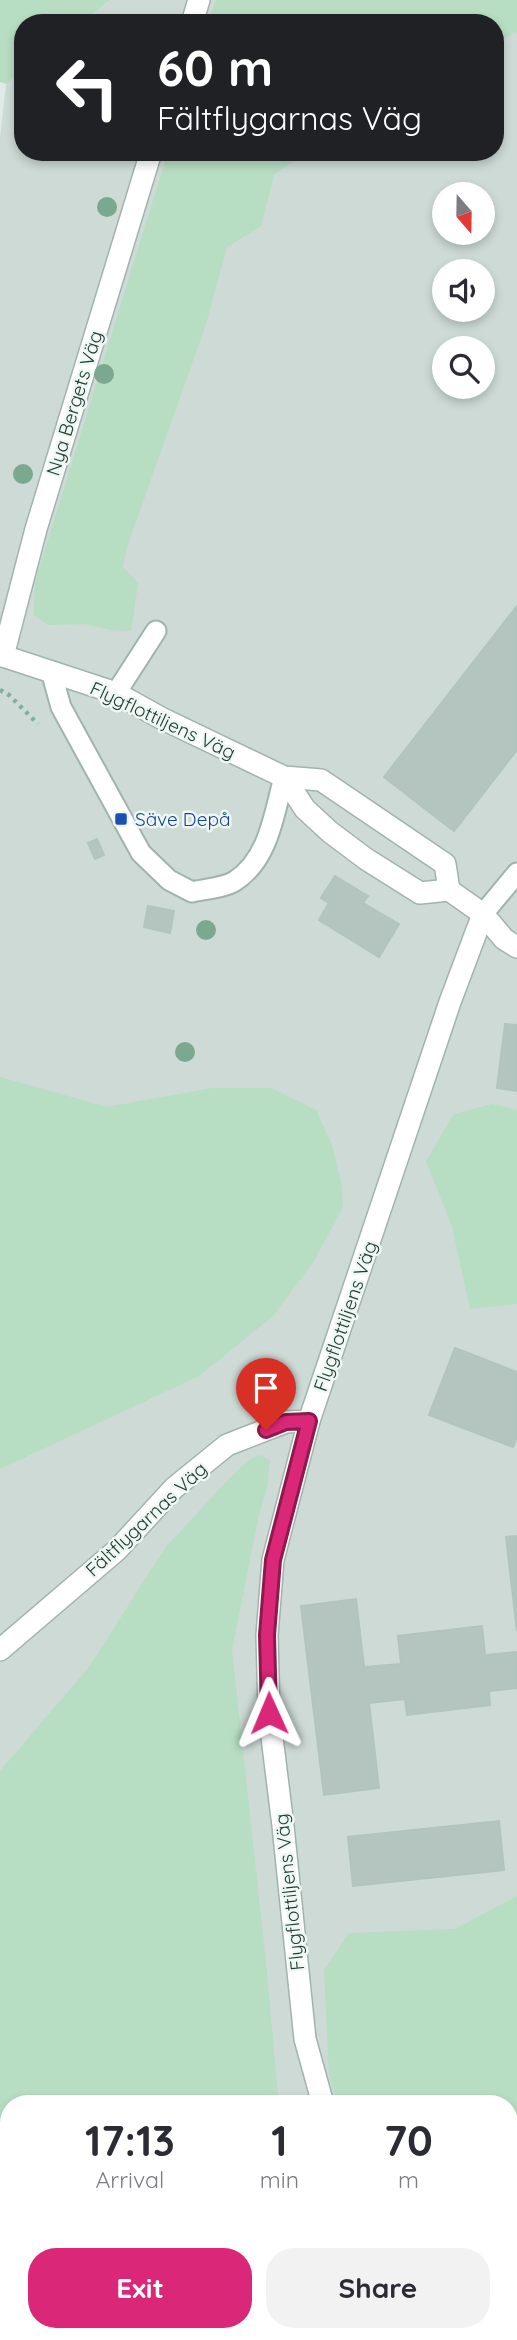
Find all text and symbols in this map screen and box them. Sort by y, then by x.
text: 60 m [157,37,273,98]
icon: left [42,42,133,133]
text: Fältflygarnas Väg [157,98,422,138]
north arrow [432,182,495,245]
map controls [432,182,495,399]
button: sound [432,259,495,322]
street label: Nya Bergets Väg [41,328,107,478]
button: search [432,336,495,399]
street label: Flygflottiljens Väg [87,676,239,764]
place label: Säve Depå [135,807,230,831]
marker: Säve Depå [113,811,129,827]
street label: Flygflottiljens Väg [308,1238,382,1394]
pin [236,1358,296,1430]
icon: arrive [247,1369,285,1407]
street label: Fältflygarnas Väg [80,1457,212,1581]
position arrow [232,1676,306,1750]
street label: Flygflottiljens Väg [269,1812,309,1972]
text: 17:13 [85,2114,175,2167]
text: 1 [271,2114,288,2167]
text: 70 [384,2114,433,2167]
text: Arrival [95,2165,164,2194]
text: min [260,2165,299,2194]
text: m [398,2165,419,2194]
button: Exit [28,2248,252,2328]
button: Share [266,2248,490,2328]

